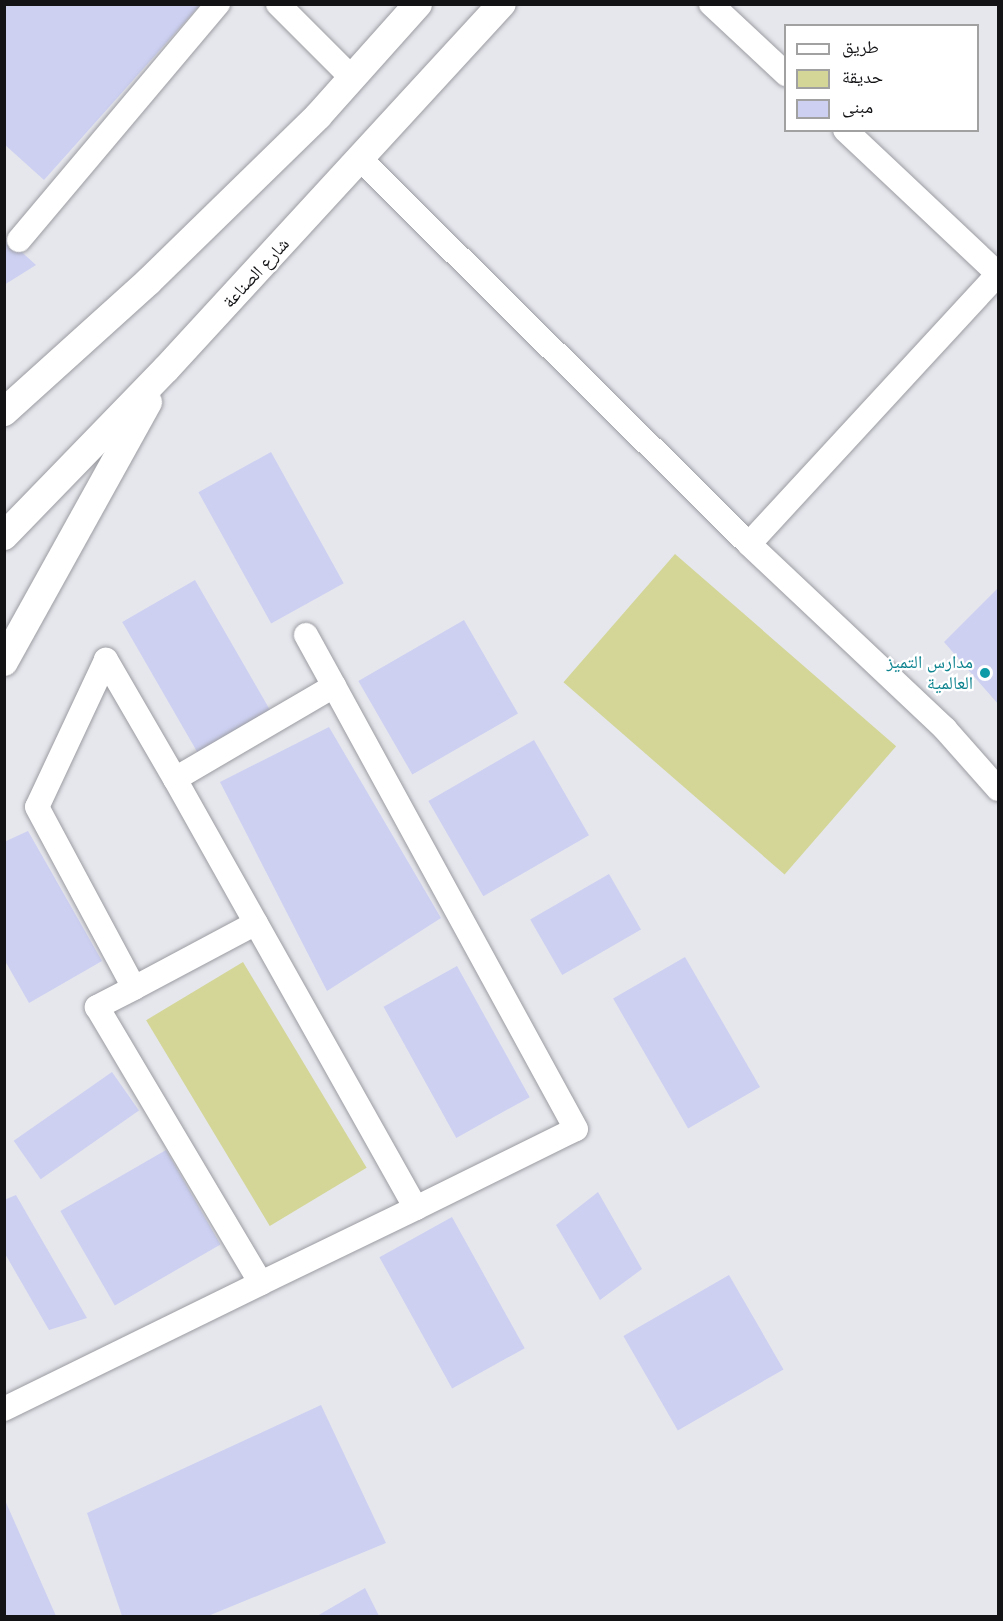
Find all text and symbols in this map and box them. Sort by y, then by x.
legend [784,24,979,132]
text: طريق [842,36,879,57]
text: حديقة [842,66,883,87]
text: مبنى [842,96,873,117]
street label: شارع الصناعة [218,233,294,313]
place label: مدارس التميز العالمية [886,652,973,694]
marker: مدارس التميز العالمية [978,666,992,680]

